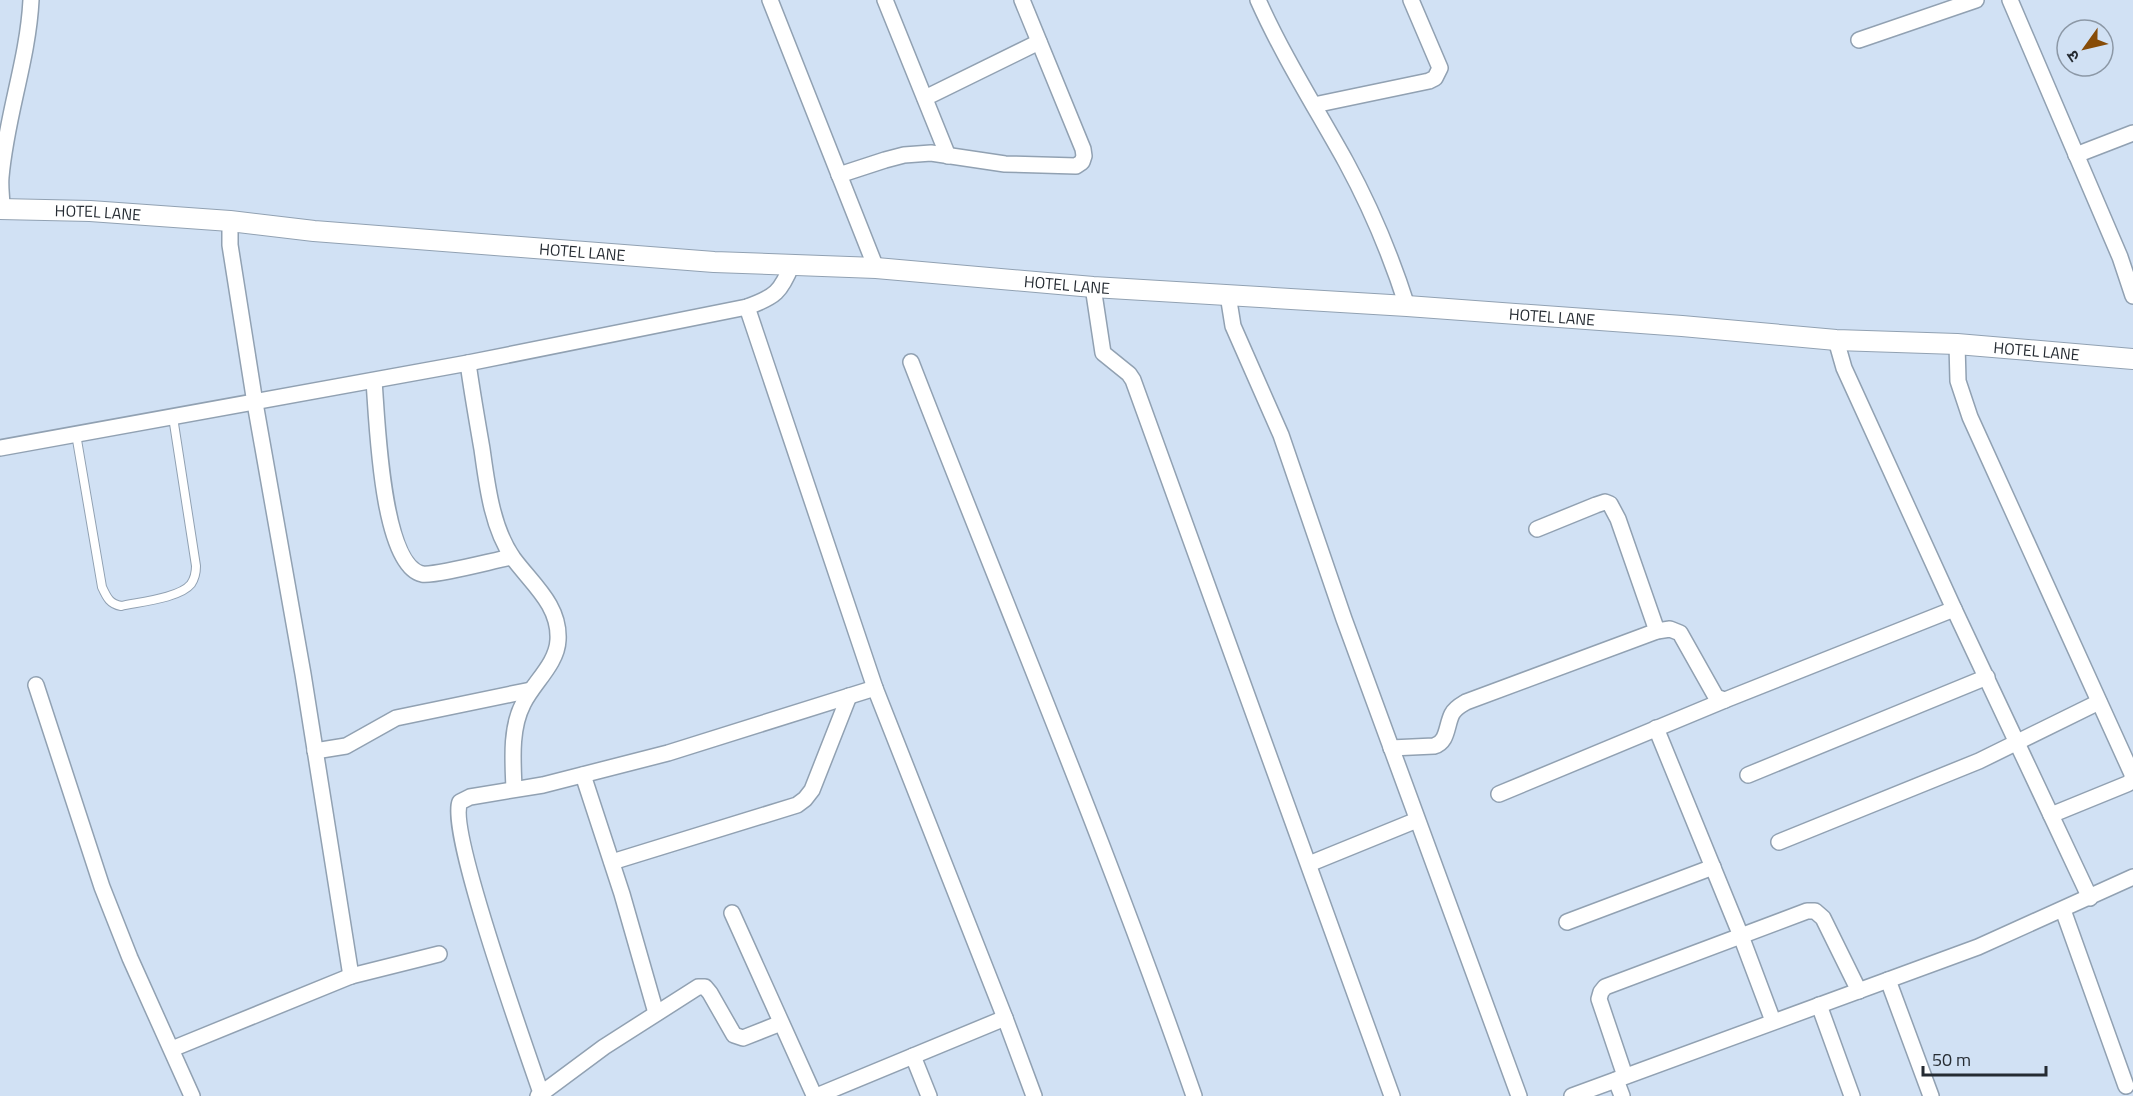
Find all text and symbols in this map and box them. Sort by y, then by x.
north arrow [2055,18,2115,78]
text: उ [2060,45,2085,67]
street label: HOTEL LANE [54,198,142,227]
street label: HOTEL LANE [538,236,626,267]
street label: HOTEL LANE [1023,269,1111,300]
street label: HOTEL LANE [1508,301,1596,332]
street label: HOTEL LANE [1993,335,2081,366]
scale bar [1923,1039,2046,1077]
text: 50 m [1932,1046,1971,1073]

